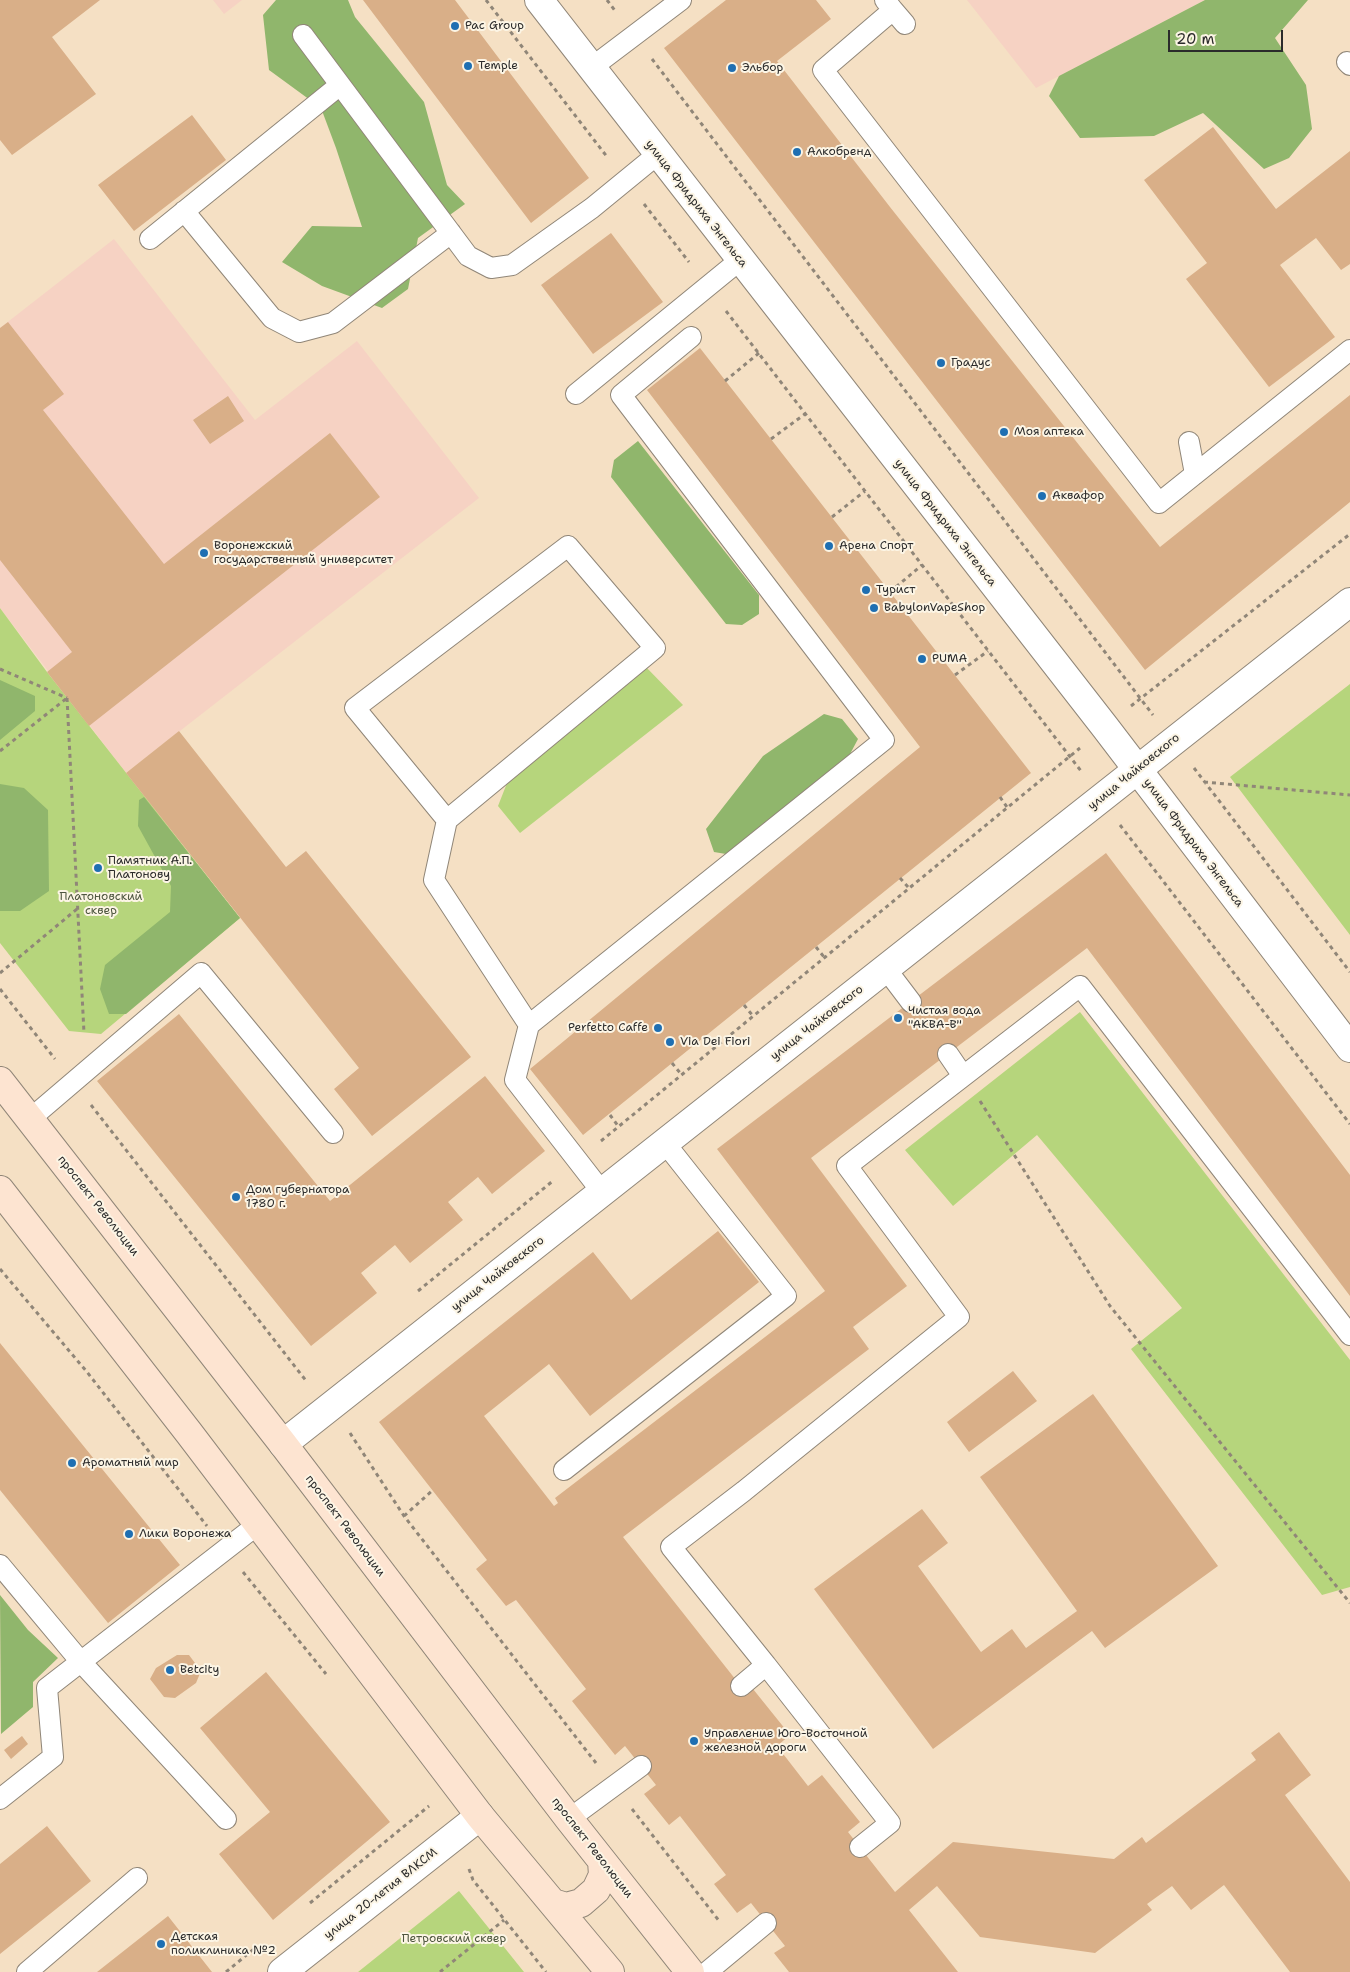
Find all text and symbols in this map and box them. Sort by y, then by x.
place label: Pac Group [465,19,524,33]
marker: Pac Group [449,20,461,32]
scale bar [1170,20,1285,52]
text: 20 m [1176,29,1215,49]
place label: Temple [478,59,518,73]
marker: Temple [462,60,474,72]
place label: Эльбор [742,61,783,75]
marker: Эльбор [726,62,738,74]
street label: улица Фридриха Энгельса [642,138,750,270]
place label: Алкобренд [807,145,871,159]
marker: Алкобренд [791,146,803,158]
place label: Градус [951,356,991,370]
marker: Градус [935,357,947,369]
place label: Моя аптека [1014,425,1084,439]
marker: Моя аптека [998,426,1010,438]
street label: улица Фридриха Энгельса [891,457,999,589]
place label: Аквафор [1052,489,1104,503]
marker: Аквафор [1036,490,1048,502]
place label: Воронежский государственный университет [214,539,393,567]
place label: Арена Спорт [839,539,913,553]
marker: Арена Спорт [823,540,835,552]
marker: Воронежский государственный университет [198,547,210,559]
place label: Турист [876,583,915,597]
marker: Турист [860,584,872,596]
place label: BabylonVapeShop [884,601,985,615]
marker: BabylonVapeShop [868,602,880,614]
place label: PUMA [932,652,967,666]
marker: PUMA [916,653,928,665]
street label: улица Чайковского [1085,731,1183,813]
street label: улица Фридриха Энгельса [1140,776,1246,910]
place label: Памятник А.П. Платонову [108,854,192,882]
marker: Памятник А.П. Платонову [92,862,104,874]
park label: Платоновский сквер [60,890,142,918]
street label: улица Чайковского [768,982,866,1064]
place label: Чистая вода "АКВА-В" [908,1004,981,1032]
marker: Чистая вода "АКВА-В" [892,1012,904,1024]
place label: Perfetto Caffe [568,1021,648,1035]
marker: Perfetto Caffe [652,1022,664,1034]
place label: Via Dei Fiori [680,1035,750,1049]
marker: Via Dei Fiori [664,1036,676,1048]
street label: проспект Революции [54,1153,142,1259]
place label: Дом губернатора 1780 г. [246,1183,349,1211]
marker: Дом губернатора 1780 г. [230,1191,242,1203]
street label: улица Чайковского [449,1233,547,1315]
place label: Ароматный мир [82,1456,179,1470]
marker: Ароматный мир [66,1457,78,1469]
street label: проспект Революции [302,1472,388,1580]
place label: Лики Воронежа [139,1527,231,1541]
marker: Лики Воронежа [123,1528,135,1540]
place label: Betcity [180,1663,219,1677]
marker: Betcity [164,1664,176,1676]
place label: Управление Юго-Восточной железной дороги [704,1727,868,1755]
marker: Управление Юго-Восточной железной дороги [688,1735,700,1747]
street label: проспект Революции [548,1795,636,1901]
street label: улица 20-летия ВЛКСМ [321,1845,441,1943]
place label: Детская поликлиника №2 [171,1930,276,1958]
park label: Петровский сквер [402,1932,506,1946]
marker: Детская поликлиника №2 [155,1938,167,1950]

